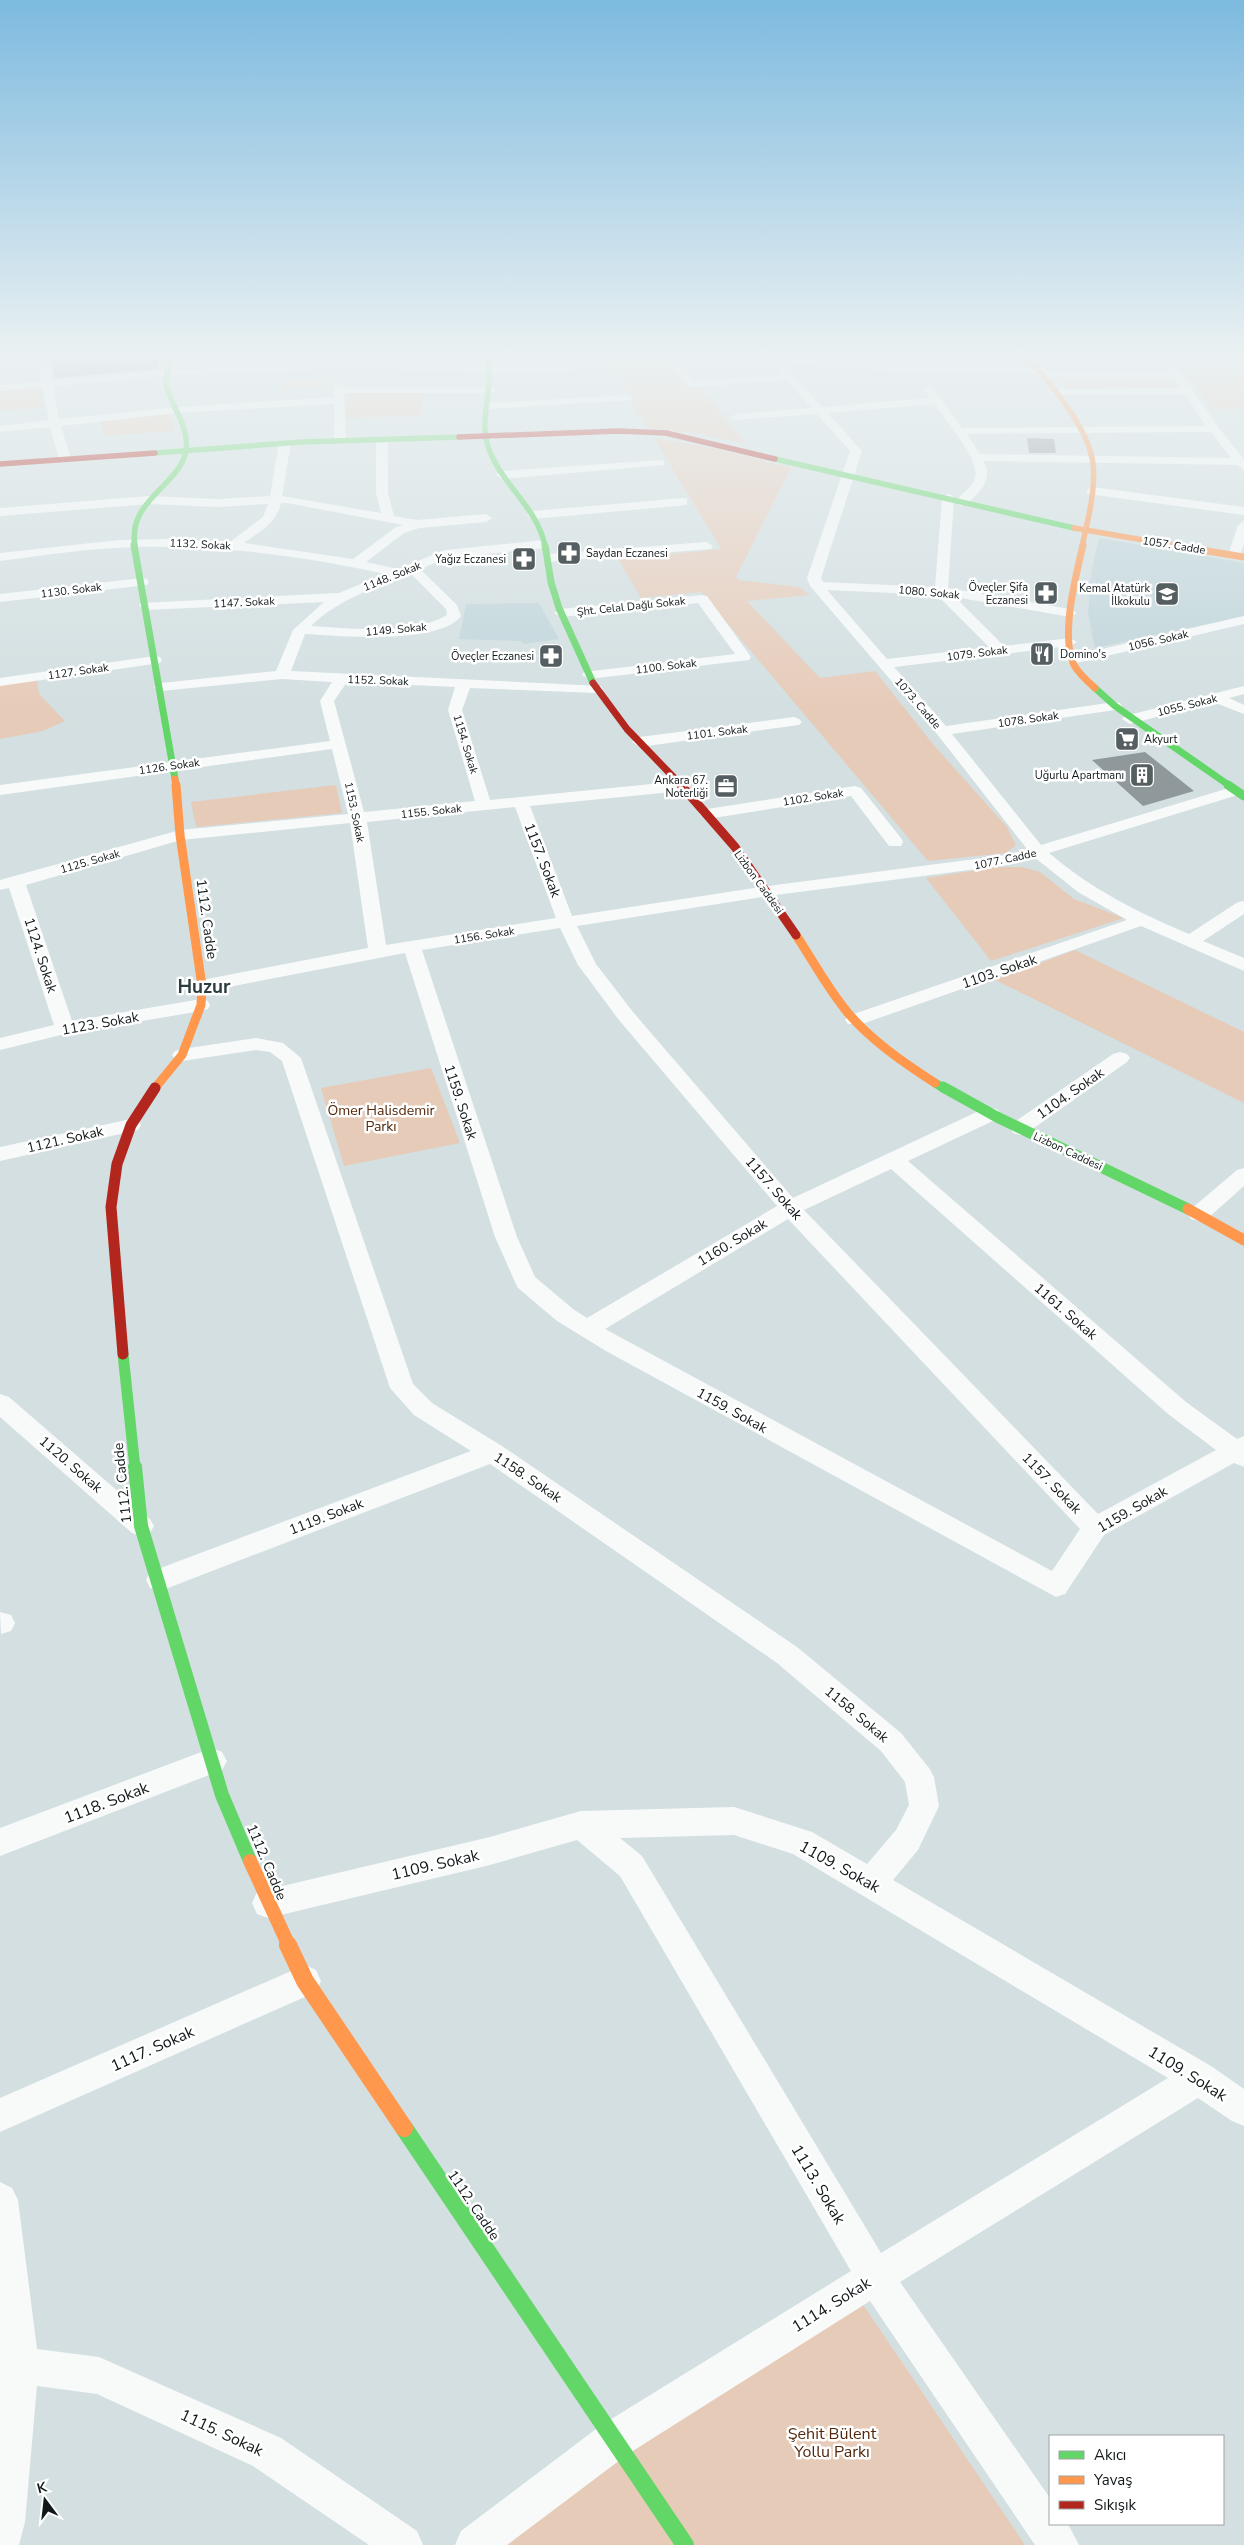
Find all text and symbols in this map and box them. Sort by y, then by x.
street label: 1057. Cadde [1141,533,1207,558]
street label: 1132. Sokak [169,535,232,554]
pharmacy icon: Saydan Eczanesi [556,540,582,566]
pharmacy icon: Yağız Eczanesi [511,546,537,572]
place label: Saydan Eczanesi [586,546,668,561]
place label: Yağız Eczanesi [434,552,506,567]
street label: 1148. Sokak [361,558,424,595]
street label: 1130. Sokak [40,579,103,602]
place label: Öveçler Şifa Eczanesi [968,580,1028,608]
pharmacy icon: Öveçler Şifa Eczanesi [1033,580,1059,606]
place label: Kemal Atatürk İlkokulu [1079,581,1150,609]
school or university icon: Kemal Atatürk İlkokulu [1154,581,1180,607]
street label: 1080. Sokak [898,582,961,603]
street label: 1147. Sokak [213,593,276,612]
street label: Şht. Celal Dağlı Sokak [576,593,687,620]
street label: 1149. Sokak [365,619,428,640]
street label: 1056. Sokak [1127,626,1190,655]
restaurant icon: Domino's [1029,641,1055,667]
street label: 1079. Sokak [946,642,1009,665]
pharmacy icon: Öveçler Eczanesi [538,643,564,669]
place label: Domino's [1060,647,1106,662]
place label: Öveçler Eczanesi [451,649,534,664]
street label: 1100. Sokak [635,655,698,678]
street label: 1127. Sokak [47,660,110,683]
street label: 1152. Sokak [347,672,409,689]
street label: 1073. Cadde [891,674,944,732]
street label: 1055. Sokak [1156,691,1219,720]
street label: 1078. Sokak [997,708,1060,731]
street label: 1154. Sokak [449,713,482,776]
street label: 1101. Sokak [686,721,749,744]
supermarket icon: Akyurt [1114,726,1140,752]
place label: Akyurt [1144,732,1177,747]
street label: 1126. Sokak [138,755,201,778]
building icon: Uğurlu Apartmanı [1129,762,1155,788]
place label: Uğurlu Apartmanı [1035,768,1124,783]
place label: Ankara 67. Noterliği [654,773,708,801]
office icon: Ankara 67. Noterliği [713,773,739,799]
street label: 1153. Sokak [341,781,368,844]
street label: 1102. Sokak [782,785,845,810]
street label: 1155. Sokak [400,801,463,822]
street label: 1157. Sokak [520,820,566,901]
street label: 1125. Sokak [59,846,122,877]
street label: 1077. Cadde [973,846,1038,873]
street label: Lizbon Caddesi [731,848,787,917]
street label: 1112. Cadde [191,878,222,960]
street label: 1124. Sokak [19,915,62,996]
street label: 1156. Sokak [453,923,516,948]
street label: 1103. Sokak [959,949,1040,993]
district label: Huzur [177,974,231,1000]
street label: 1123. Sokak [60,1007,141,1040]
street label: 1159. Sokak [439,1062,482,1143]
street label: 1104. Sokak [1033,1063,1109,1124]
park label: Ömer Halisdemir Parkı [328,1101,434,1136]
street label: 1121. Sokak [25,1121,106,1158]
street label: Lizbon Caddesi [1031,1129,1105,1174]
street label: 1157. Sokak [741,1153,807,1225]
street label: 1160. Sokak [694,1214,771,1271]
street label: 1161. Sokak [1030,1279,1102,1345]
street label: 1159. Sokak [693,1383,771,1438]
street label: 1120. Sokak [35,1432,107,1498]
street label: 1112. Cadde [109,1442,136,1524]
street label: 1158. Sokak [490,1448,566,1508]
street label: 1157. Sokak [1018,1449,1086,1519]
street label: 1159. Sokak [1094,1481,1172,1537]
street label: 1119. Sokak [286,1493,367,1539]
street label: 1158. Sokak [821,1682,893,1747]
street label: 1118. Sokak [61,1776,153,1829]
street label: 1112. Cadde [242,1821,291,1903]
street label: 1109. Sokak [795,1836,885,1899]
street label: 1109. Sokak [389,1844,482,1886]
street label: 1117. Sokak [107,2020,199,2077]
street label: 1109. Sokak [1144,2041,1232,2107]
street label: 1113. Sokak [786,2141,851,2229]
street label: 1112. Cadde [443,2166,504,2244]
street label: 1114. Sokak [788,2271,876,2338]
street label: 1115. Sokak [176,2404,268,2462]
park label: Şehit Bülent Yollu Parkı [788,2423,877,2463]
legend [1049,2435,1224,2525]
text: Akıcı [1094,2445,1126,2465]
text: Yavaş [1093,2470,1132,2490]
north arrow [20,2475,70,2525]
text: K [35,2477,49,2498]
text: Sıkışık [1094,2495,1136,2515]

